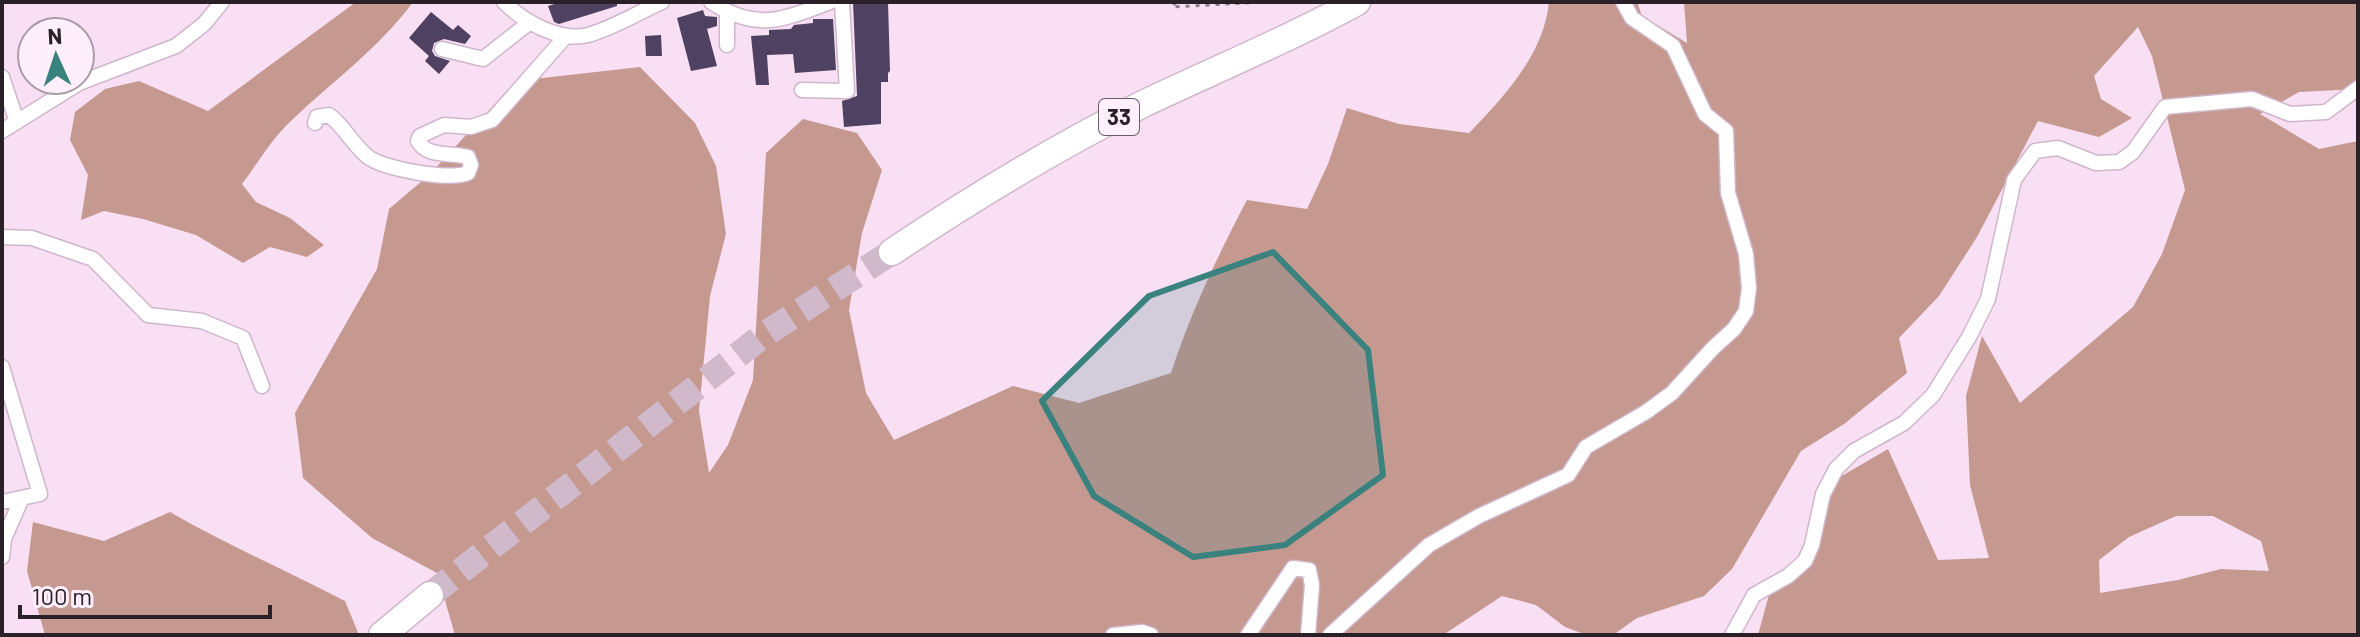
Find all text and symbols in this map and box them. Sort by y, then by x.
north arrow [16,16,96,96]
text: N [47,22,63,48]
road number: 33 [1099,99,1139,135]
scale bar [20,569,270,619]
text: 100 m [32,581,92,610]

